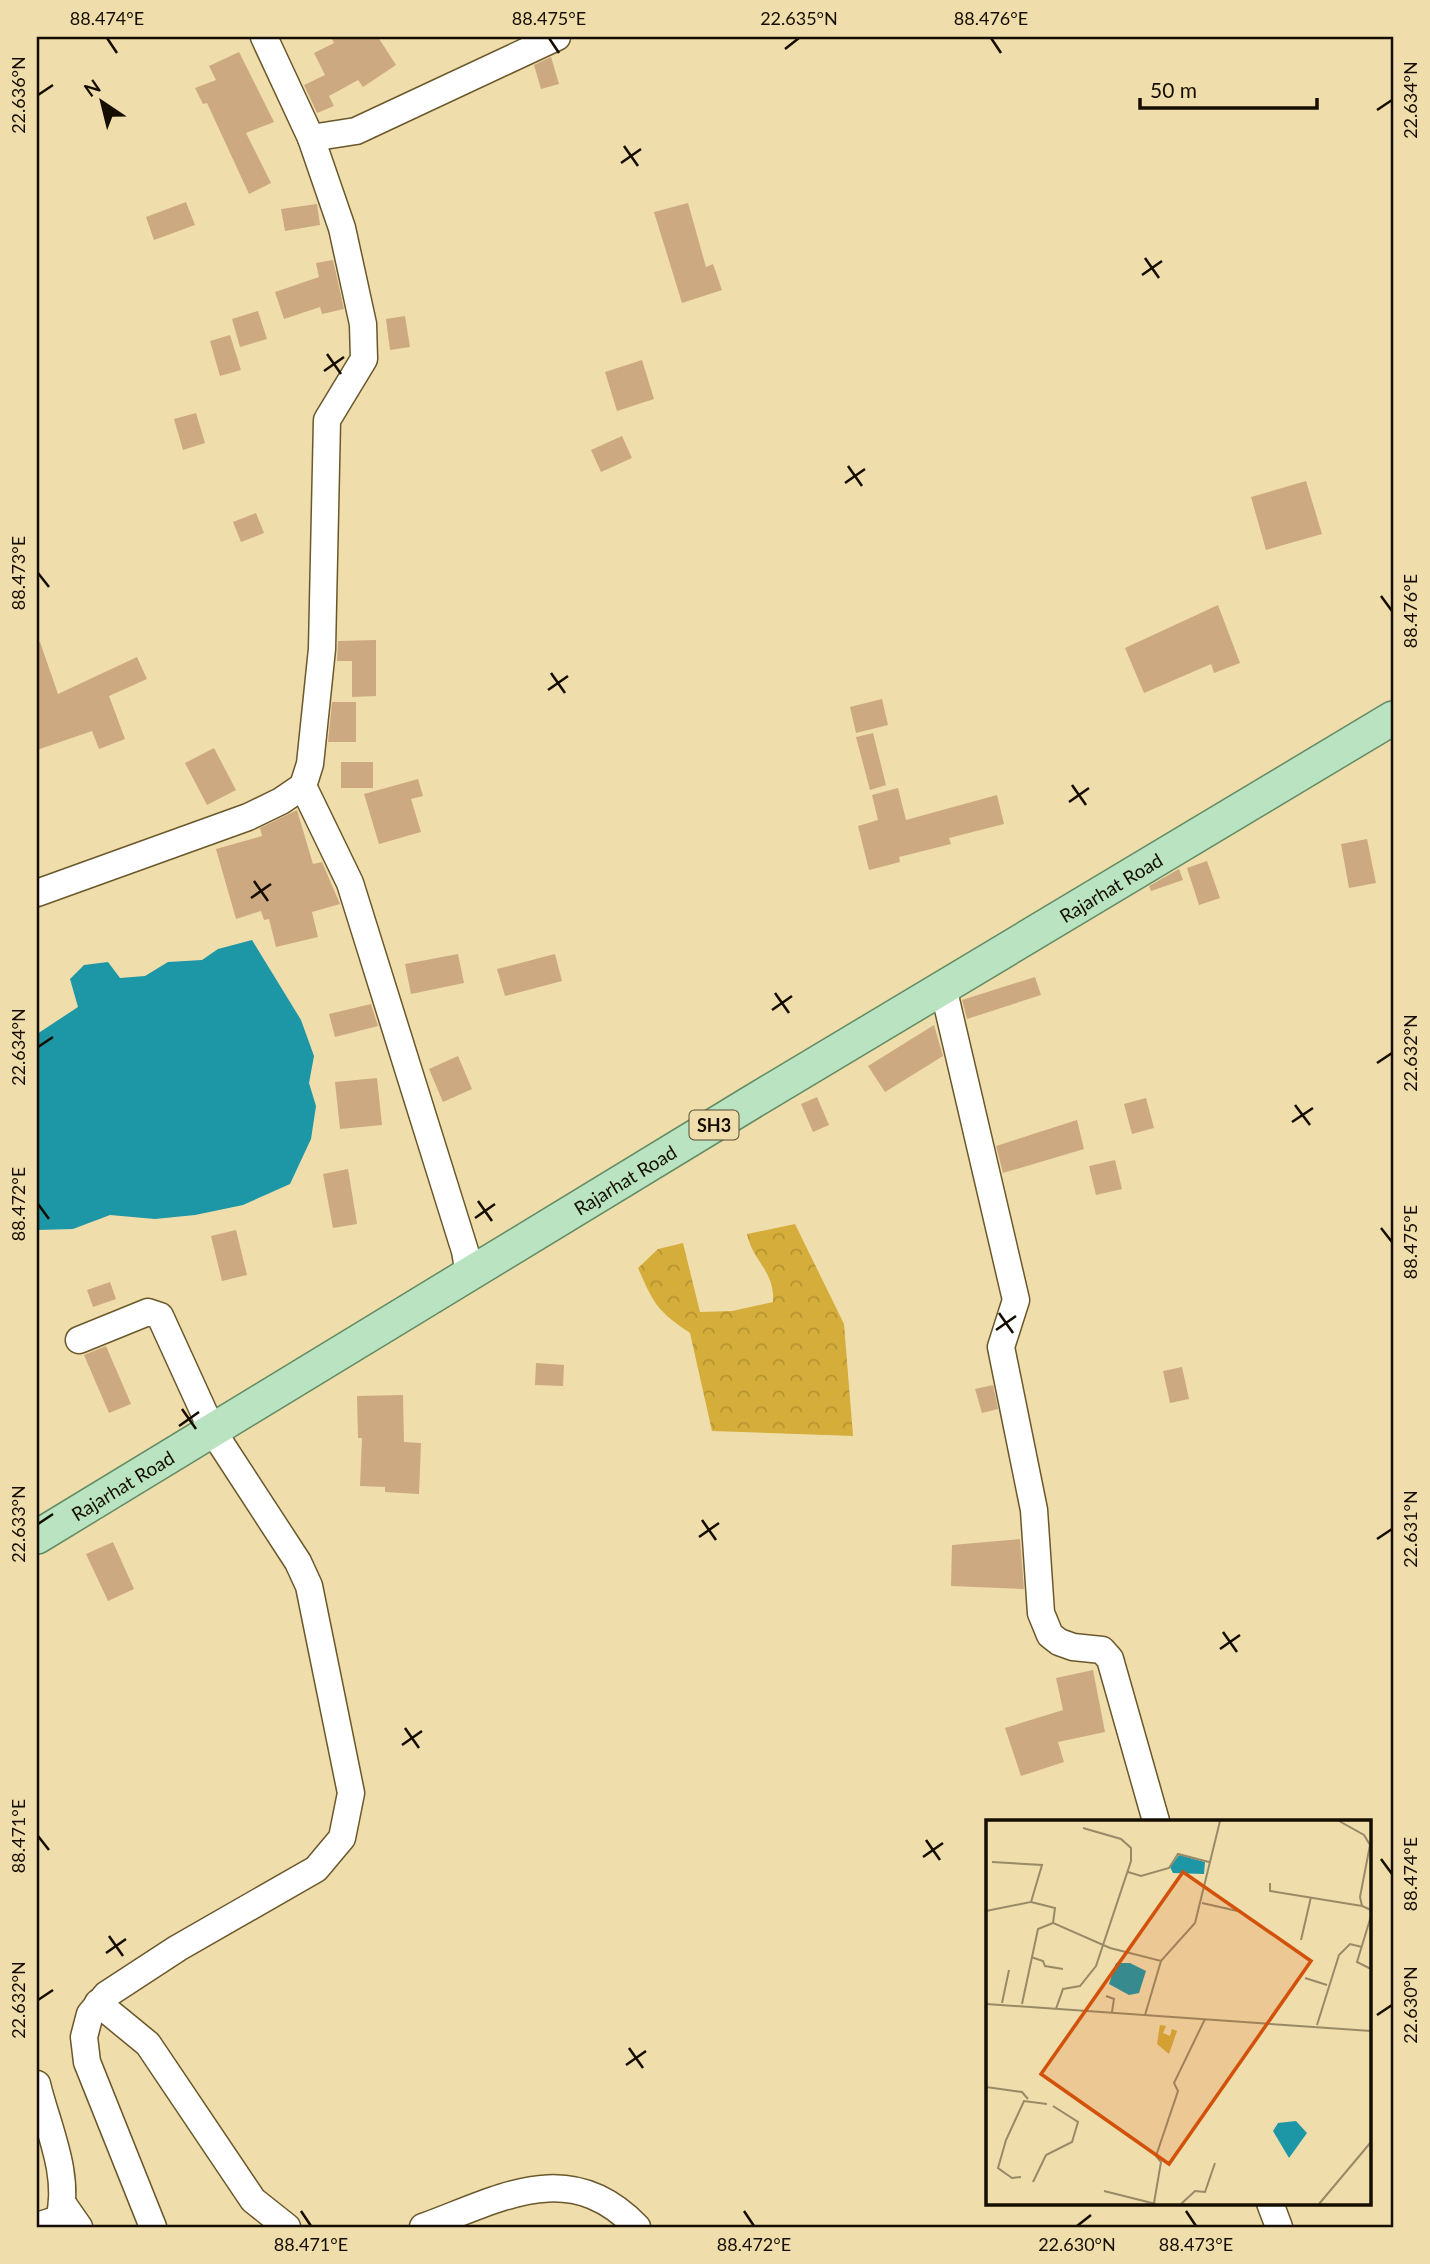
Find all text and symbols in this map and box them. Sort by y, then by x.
text: 88.474°E [70,7,144,29]
text: 88.475°E [512,7,586,29]
text: 22.635°N [760,7,838,29]
text: 88.476°E [954,7,1028,29]
text: 22.636°N [7,56,29,134]
text: 22.634°N [1399,61,1421,139]
north arrow [66,66,136,136]
scale bar [1140,66,1316,110]
text: N [79,74,105,101]
text: 50 m [1150,77,1197,102]
text: 88.473°E [7,536,29,610]
text: 88.476°E [1399,574,1421,648]
street label: Rajarhat Road [1055,847,1166,927]
text: 22.634°N [7,1008,29,1086]
text: 22.632°N [1399,1014,1421,1092]
road number: SH3 [690,1110,738,1140]
street label: Rajarhat Road [569,1139,680,1219]
text: 88.472°E [7,1167,29,1241]
text: 88.475°E [1399,1205,1421,1279]
street label: Rajarhat Road [67,1445,178,1525]
text: 22.633°N [7,1485,29,1563]
text: 22.631°N [1399,1490,1421,1568]
text: 88.471°E [7,1799,29,1873]
inset map [986,1820,1370,2204]
text: 88.474°E [1399,1837,1421,1911]
text: 22.632°N [7,1961,29,2039]
text: 22.630°N [1399,1966,1421,2044]
text: 88.471°E [274,2233,348,2255]
text: 88.472°E [717,2233,791,2255]
text: 22.630°N [1038,2233,1116,2255]
text: 88.473°E [1159,2233,1233,2255]

